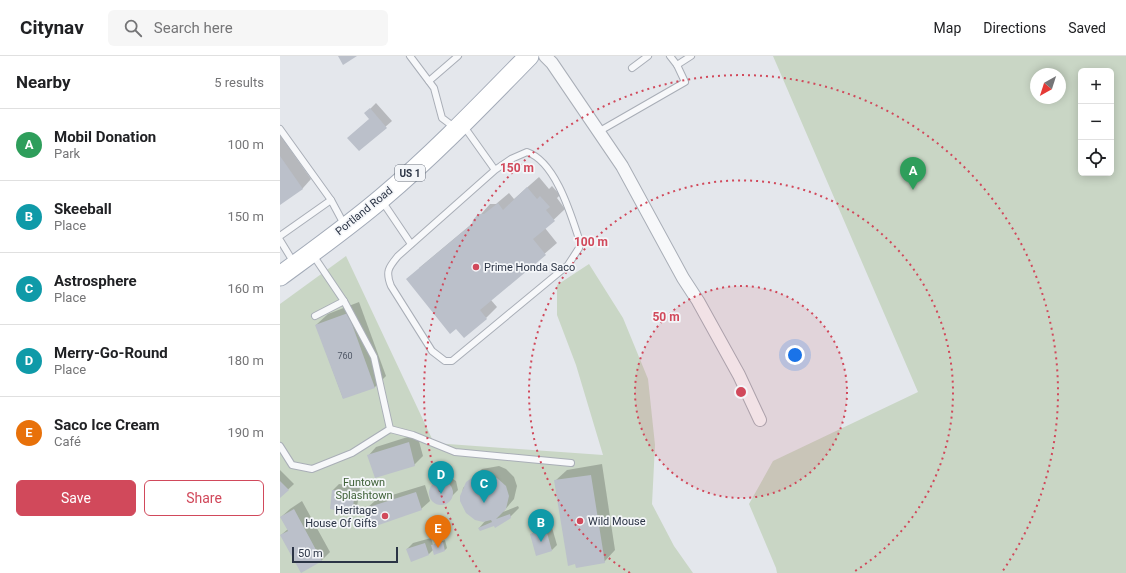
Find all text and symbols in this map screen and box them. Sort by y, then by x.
search box [108,10,388,46]
text: Citynav [20,16,84,39]
icon: search [122,17,144,39]
text: Search here [154,19,233,37]
text: Map [934,20,961,36]
text: Directions [983,20,1046,36]
text: Saved [1068,20,1106,36]
north arrow [1030,68,1066,104]
map controls [1078,68,1114,176]
button: + [1078,68,1114,104]
text: Nearby [16,72,71,92]
text: 5 results [214,75,264,90]
button: − [1078,104,1114,140]
text: Mobil Donation [54,128,156,146]
text: A [25,137,33,152]
text: 100 m [227,137,264,152]
button: locate [1078,140,1114,176]
text: Park [54,146,80,161]
pin: A [900,157,926,190]
text: 150 m [500,161,534,175]
road number: US 1 [395,165,425,181]
street label: Portland Road [333,184,395,238]
text: Skeeball [54,200,112,218]
text: B [25,209,33,224]
text: 150 m [227,209,264,224]
text: Place [54,218,86,233]
text: 100 m [574,235,608,249]
place label: Prime Honda Saco [484,261,575,274]
marker: Prime Honda Saco [471,262,481,272]
text: Astrosphere [54,272,137,290]
text: C [25,281,33,296]
text: 160 m [227,281,264,296]
text: Place [54,290,86,305]
text: 50 m [652,310,680,324]
text: Merry-Go-Round [54,344,168,362]
your location [785,345,805,365]
house number: 760 [337,351,353,361]
text: D [25,353,33,368]
text: 180 m [227,353,264,368]
text: Place [54,362,86,377]
centre of rings [734,385,748,399]
text: Saco Ice Cream [54,416,160,434]
text: E [25,425,33,440]
text: 190 m [227,425,264,440]
text: Café [54,434,81,449]
pin: D [428,461,454,494]
pin: C [471,470,497,503]
park label: Funtown Splashtown [335,476,393,502]
button: Save [16,480,136,516]
button: Share [144,480,264,516]
place label: Heritage House Of Gifts [305,504,377,530]
pin: B [528,509,554,542]
marker: Heritage House Of Gifts [380,511,390,521]
pin: E [425,515,451,548]
place label: Wild Mouse [588,515,646,528]
marker: Wild Mouse [575,516,585,526]
scale bar [292,545,398,564]
text: 50 m [298,547,323,560]

